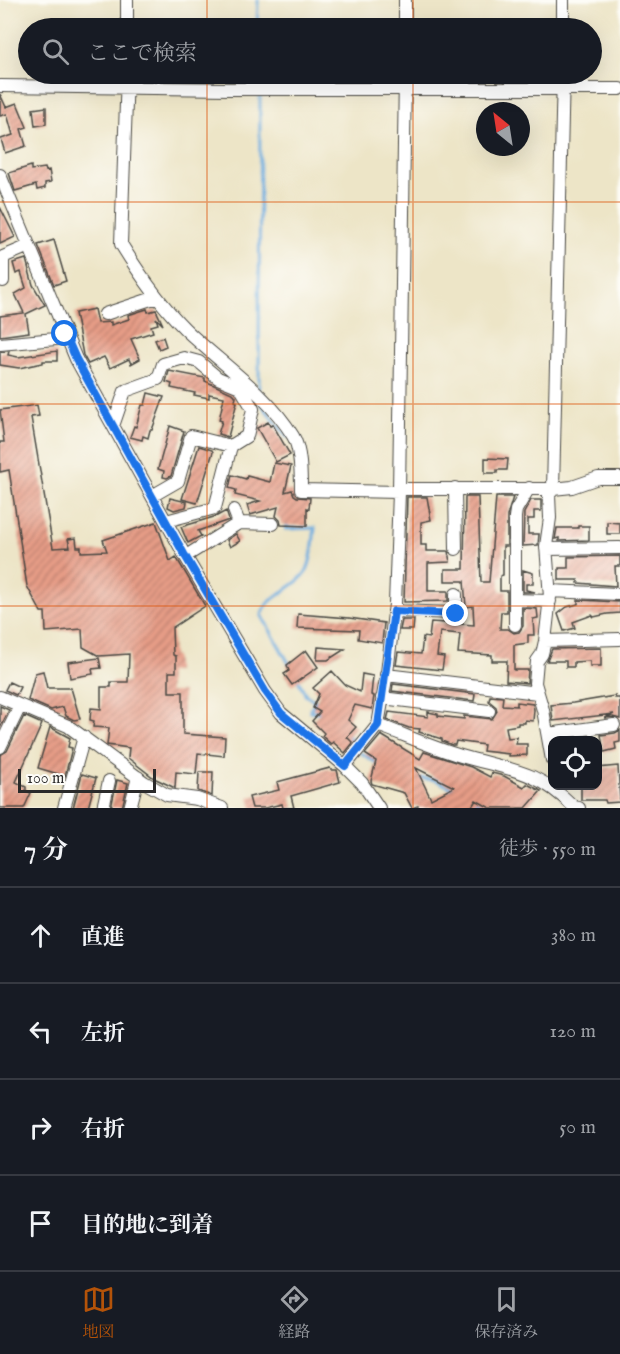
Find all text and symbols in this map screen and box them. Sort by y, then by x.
search box [18,18,602,84]
icon: search [39,35,72,68]
text: ここで検索 [87,40,197,68]
north arrow [476,102,530,156]
route start [51,320,77,346]
route end [442,600,468,626]
map controls [548,736,602,790]
button: locate [548,736,602,790]
scale bar [18,766,156,794]
text: 100 m [27,769,64,789]
text: 7 分 [24,834,68,867]
text: 徒歩 · 550 m [499,837,596,862]
icon: ahead [24,919,57,952]
text: 380 m [551,923,596,948]
text: 直進 [81,924,125,952]
icon: left [24,1015,57,1048]
text: 120 m [550,1019,596,1044]
text: 左折 [81,1020,125,1048]
icon: right [24,1111,57,1144]
text: 50 m [559,1115,596,1140]
text: 右折 [81,1116,125,1144]
icon: arrive [24,1207,57,1240]
text: 目的地に到着 [81,1212,213,1240]
tab: 地図 [82,1283,115,1343]
tab: 経路 [278,1283,311,1343]
tab: 保存済み [474,1283,538,1343]

